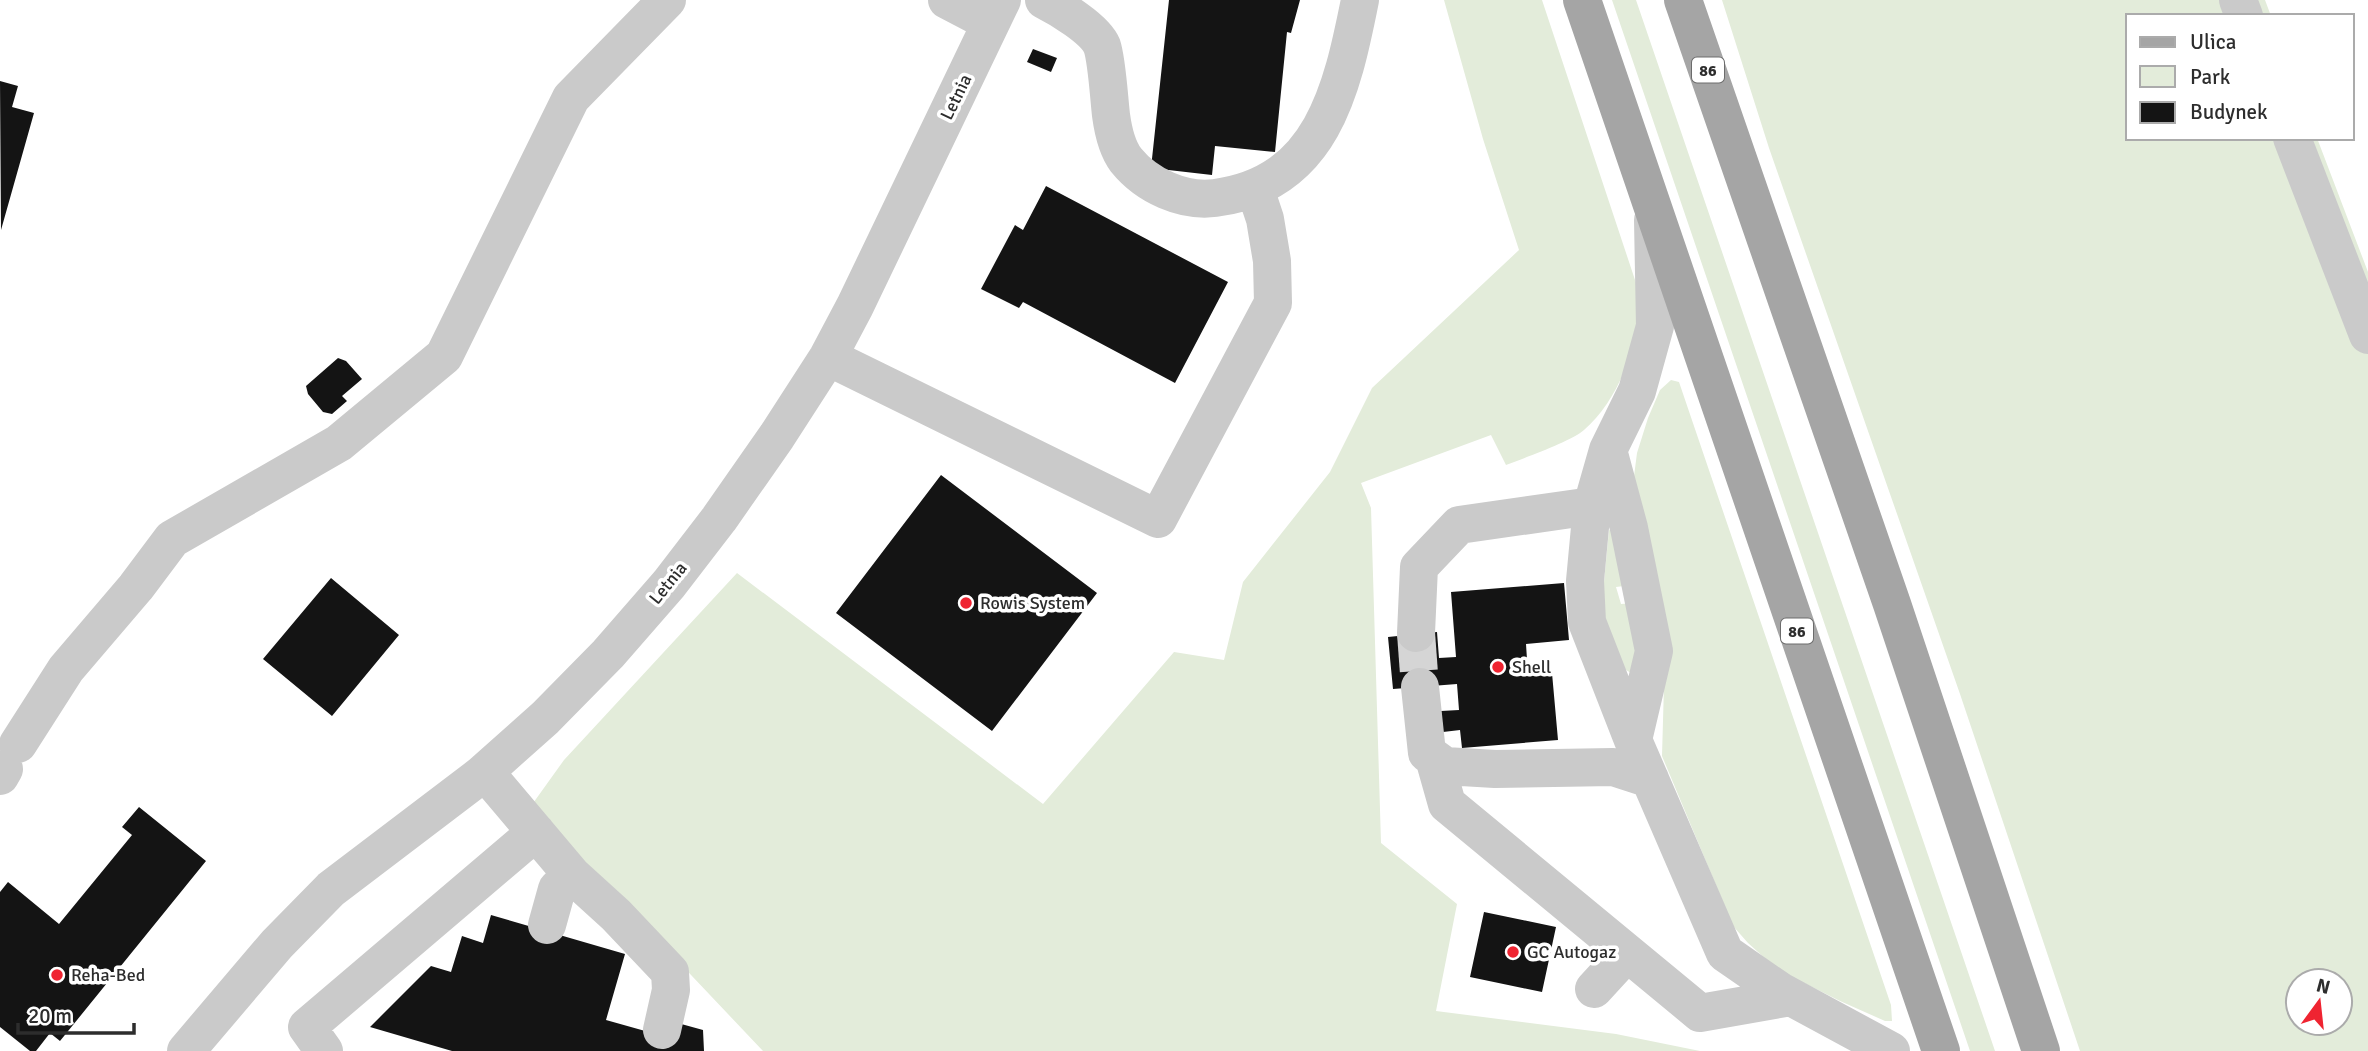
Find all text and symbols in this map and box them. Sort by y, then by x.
legend [2126,14,2354,140]
text: Ulica [2190,29,2236,55]
road number: 86 [1692,58,1724,82]
text: Park [2190,64,2231,90]
street label: Letnia [936,71,976,123]
text: Budynek [2190,99,2268,125]
street label: Letnia [644,557,692,609]
place label: Rowis System [980,592,1085,614]
marker: Rowis System [958,595,974,611]
road number: 86 [1781,618,1813,644]
place label: Shell [1512,656,1551,678]
marker: Shell [1490,659,1506,675]
place label: GC Autogaz [1527,941,1616,963]
marker: GC Autogaz [1505,944,1521,960]
place label: Reha-Bed [71,964,145,986]
marker: Reha-Bed [49,967,65,983]
north arrow [2284,967,2354,1037]
text: N [2314,973,2333,1000]
scale bar [18,992,133,1036]
text: 20 m [28,1003,72,1029]

